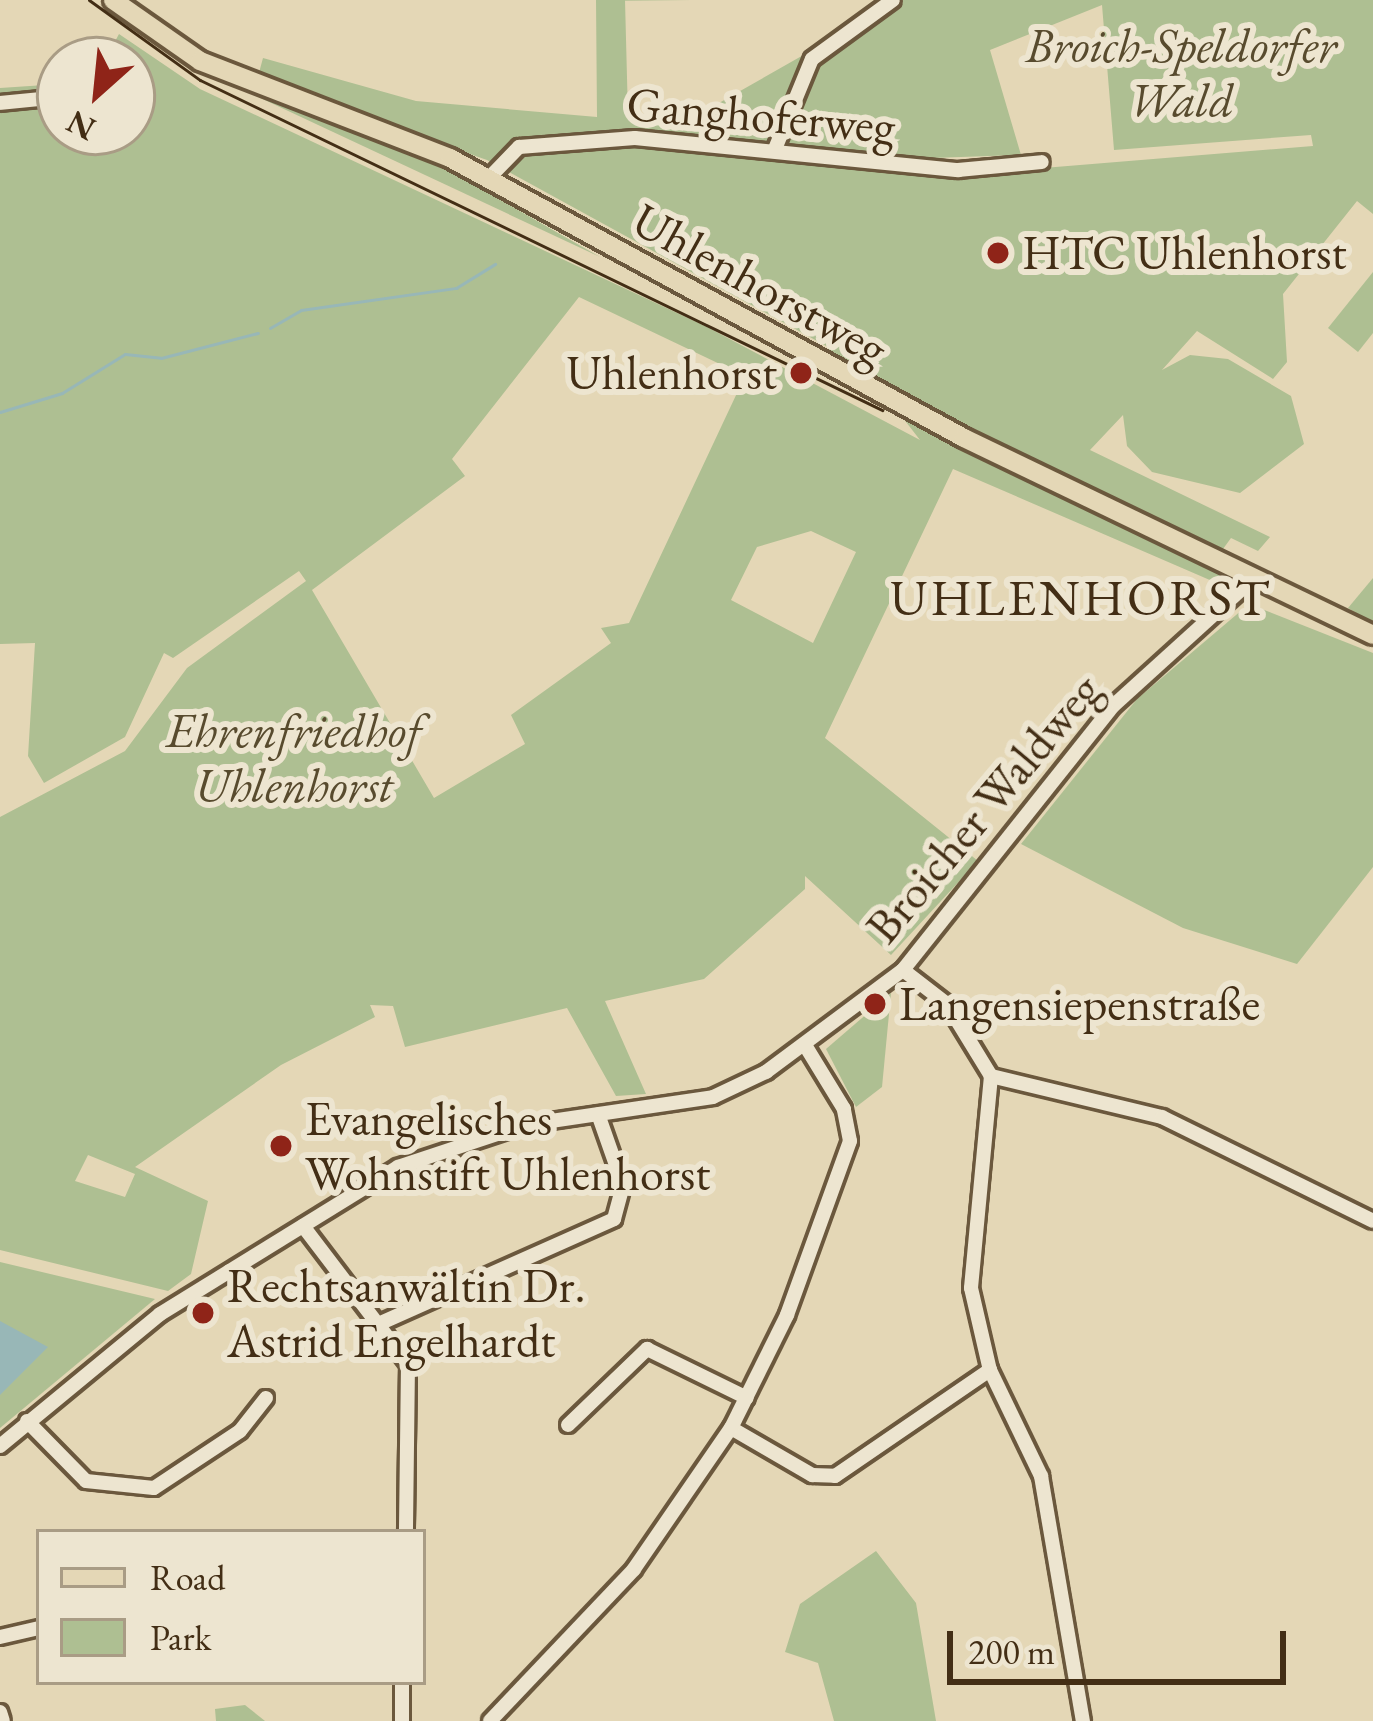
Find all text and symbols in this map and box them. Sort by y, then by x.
park label: Broich-Speldorfer Wald [1026,16,1336,129]
north arrow [36,36,156,156]
street label: Ganghoferweg [625,75,897,155]
text: N [59,101,102,151]
street label: Uhlenhorstweg [623,190,897,378]
place label: HTC Uhlenhorst [1022,224,1347,282]
marker: HTC Uhlenhorst [985,240,1011,266]
place label: Uhlenhorst [566,344,777,402]
marker: Uhlenhorst [788,360,814,386]
district label: UHLENHORST [890,566,1272,628]
street label: Broicher Waldweg [854,662,1112,954]
park label: Ehrenfriedhof Uhlenhorst [166,701,422,814]
place label: Langensiepenstraße [899,975,1260,1033]
marker: Langensiepenstraße [862,991,888,1017]
place label: Evangelisches Wohnstift Uhlenhorst [305,1089,710,1202]
marker: Evangelisches Wohnstift Uhlenhorst [268,1133,294,1159]
place label: Rechtsanwältin Dr. Astrid Engelhardt [227,1256,585,1369]
marker: Rechtsanwältin Dr. Astrid Engelhardt [190,1300,216,1326]
legend [36,1529,426,1685]
text: Road [150,1554,225,1601]
scale bar [953,1607,1292,1681]
text: Park [150,1614,211,1661]
text: 200 m [968,1628,1055,1675]

